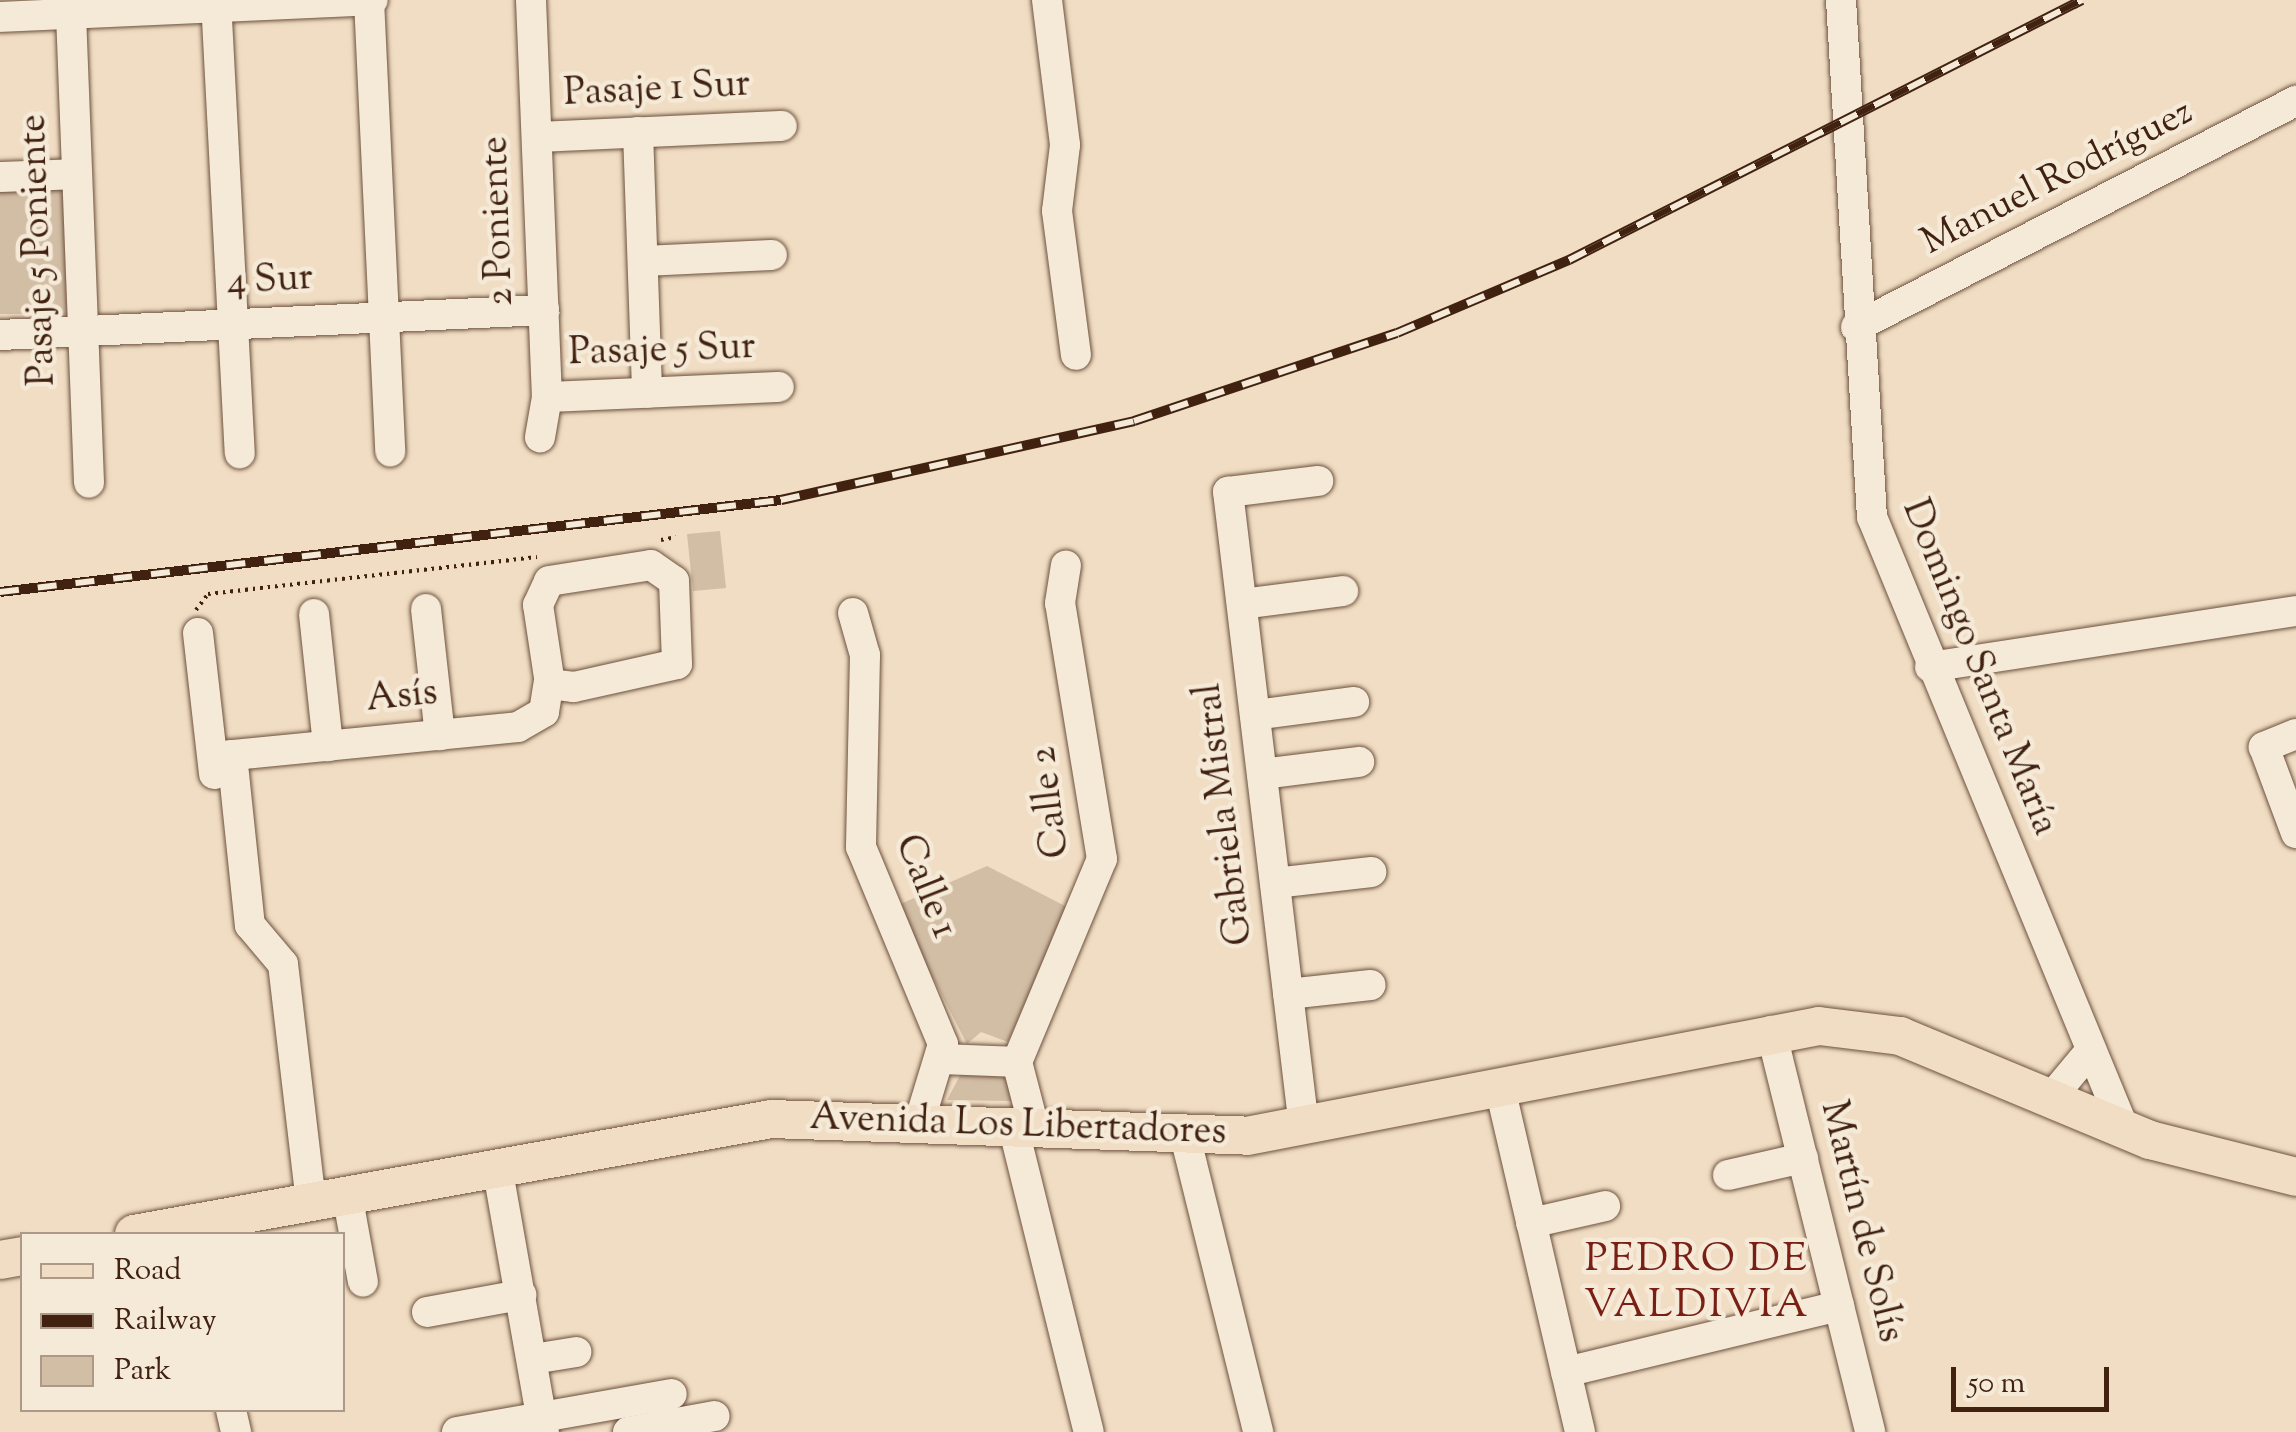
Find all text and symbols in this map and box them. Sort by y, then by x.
street label: Pasaje 1 Sur [563,63,751,119]
street label: Manuel Rodríguez [1915,91,2201,267]
street label: Pasaje 5 Poniente [12,113,68,387]
street label: 2 Poniente [474,135,526,307]
street label: 4 Sur [226,257,314,307]
street label: Pasaje 5 Sur [568,326,756,378]
street label: Domingo Santa María [1890,494,2066,842]
street label: Asís [364,672,440,724]
street label: Gabriela Mistral [1187,680,1265,948]
street label: Calle 2 [1023,744,1081,860]
street label: Calle 1 [883,829,965,945]
street label: Avenida Los Libertadores [809,1097,1227,1157]
street label: Martín de Solís [1808,1097,1912,1347]
legend [20,1232,345,1412]
district label: PEDRO DE VALDIVIA [1584,1237,1810,1331]
text: Road [114,1250,181,1293]
text: Railway [114,1300,217,1343]
scale bar [1956,1347,2114,1409]
text: Park [114,1350,171,1393]
text: 50 m [1968,1363,2025,1406]

